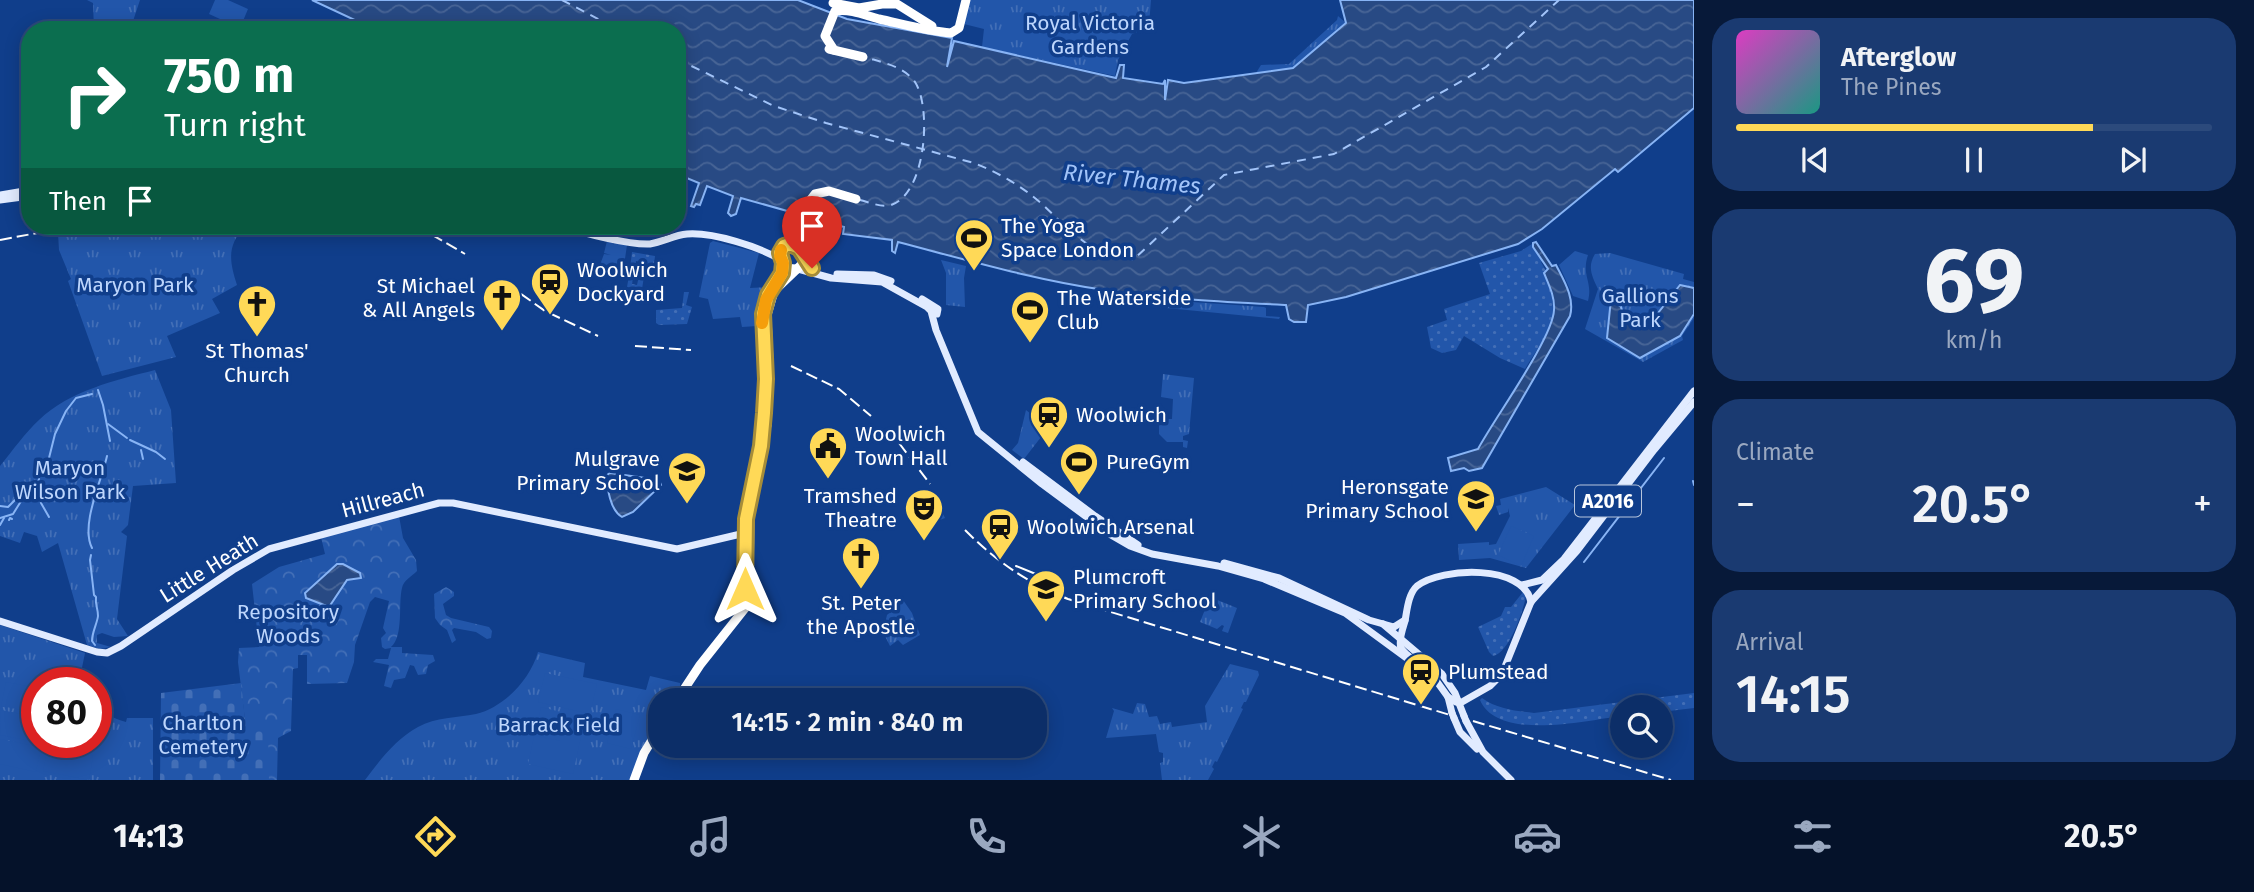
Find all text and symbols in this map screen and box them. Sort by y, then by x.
park label: Royal Victoria Gardens [1025,10,1155,60]
text: Afterglow [1841,42,1956,73]
text: 750 m [164,46,294,105]
icon: right [49,49,140,140]
text: The Pines [1841,73,1942,101]
text: Turn right [164,106,306,144]
icon: previous [1796,141,1834,179]
icon: pause [1955,141,1993,179]
icon: next [2114,141,2152,179]
water label: River Thames [1062,158,1203,200]
icon: arrive [121,182,159,220]
text: Then [49,186,107,217]
pin [782,196,842,268]
icon: arrive [793,207,831,245]
place label: The Yoga Space London [1001,213,1134,263]
sports icon: The Yoga Space London [953,217,995,272]
text: 69 [1924,226,2024,335]
place label: Woolwich Dockyard [577,257,668,307]
station icon: Woolwich Dockyard [529,261,571,316]
park label: Maryon Park [76,272,194,298]
place label: St Michael & All Angels [362,273,475,323]
church icon: St Michael & All Angels [481,277,523,332]
church icon: St Thomas' Church [236,283,278,338]
park label: Gallions Park [1601,283,1679,333]
place label: The Waterside Club [1057,285,1192,335]
sports icon: The Waterside Club [1009,289,1051,344]
text: km/h [1946,326,2002,354]
place label: St Thomas' Church [205,338,309,388]
station icon: Woolwich [1028,394,1070,449]
place label: Woolwich [1076,402,1167,428]
place label: Woolwich Town Hall [855,421,948,471]
public building icon: Woolwich Town Hall [807,425,849,480]
text: Climate [1736,438,1815,466]
sports icon: PureGym [1058,441,1100,496]
place label: Mulgrave Primary School [516,446,660,496]
place label: PureGym [1106,449,1190,475]
school or university icon: Mulgrave Primary School [666,450,708,505]
park label: Maryon Wilson Park [15,455,126,505]
text: 20.5° [1912,473,2036,536]
place label: Heronsgate Primary School [1305,474,1449,524]
street label: Hillreach [339,476,427,524]
school or university icon: Heronsgate Primary School [1455,478,1497,533]
text: − [1736,481,1755,527]
text: + [2193,481,2212,527]
place label: Tramshed Theatre [804,483,897,533]
road number: A2016 [1575,486,1641,516]
theatre icon: Tramshed Theatre [903,487,945,542]
station icon: Woolwich Arsenal [979,506,1021,561]
place label: Woolwich Arsenal [1027,514,1194,540]
street label: Little Heath [155,528,263,608]
church icon: St. Peter the Apostle [840,535,882,590]
position arrow [708,552,782,626]
place label: Plumcroft Primary School [1073,564,1217,614]
school or university icon: Plumcroft Primary School [1025,568,1067,623]
place label: St. Peter the Apostle [807,590,915,640]
park label: Repository Woods [237,599,340,649]
text: Arrival [1736,628,1803,656]
station icon: Plumstead [1400,651,1442,706]
place label: Plumstead [1448,659,1549,685]
text: 14:15 [1736,663,1850,726]
speed limit sign: 80 [21,667,112,758]
map controls [1610,695,1673,758]
button: search [1610,695,1673,758]
text: 14:15 · 2 min · 840 m [731,707,964,738]
park label: Charlton Cemetery [158,710,248,760]
park label: Barrack Field [498,712,621,738]
icon: directions [411,812,460,861]
icon: music [686,812,735,861]
icon: phone [962,812,1011,861]
icon: climate [1237,812,1286,861]
icon: car [1513,812,1562,861]
icon: filters [1788,812,1837,861]
text: 14:13 [113,817,184,855]
text: 20.5° [2064,817,2141,855]

